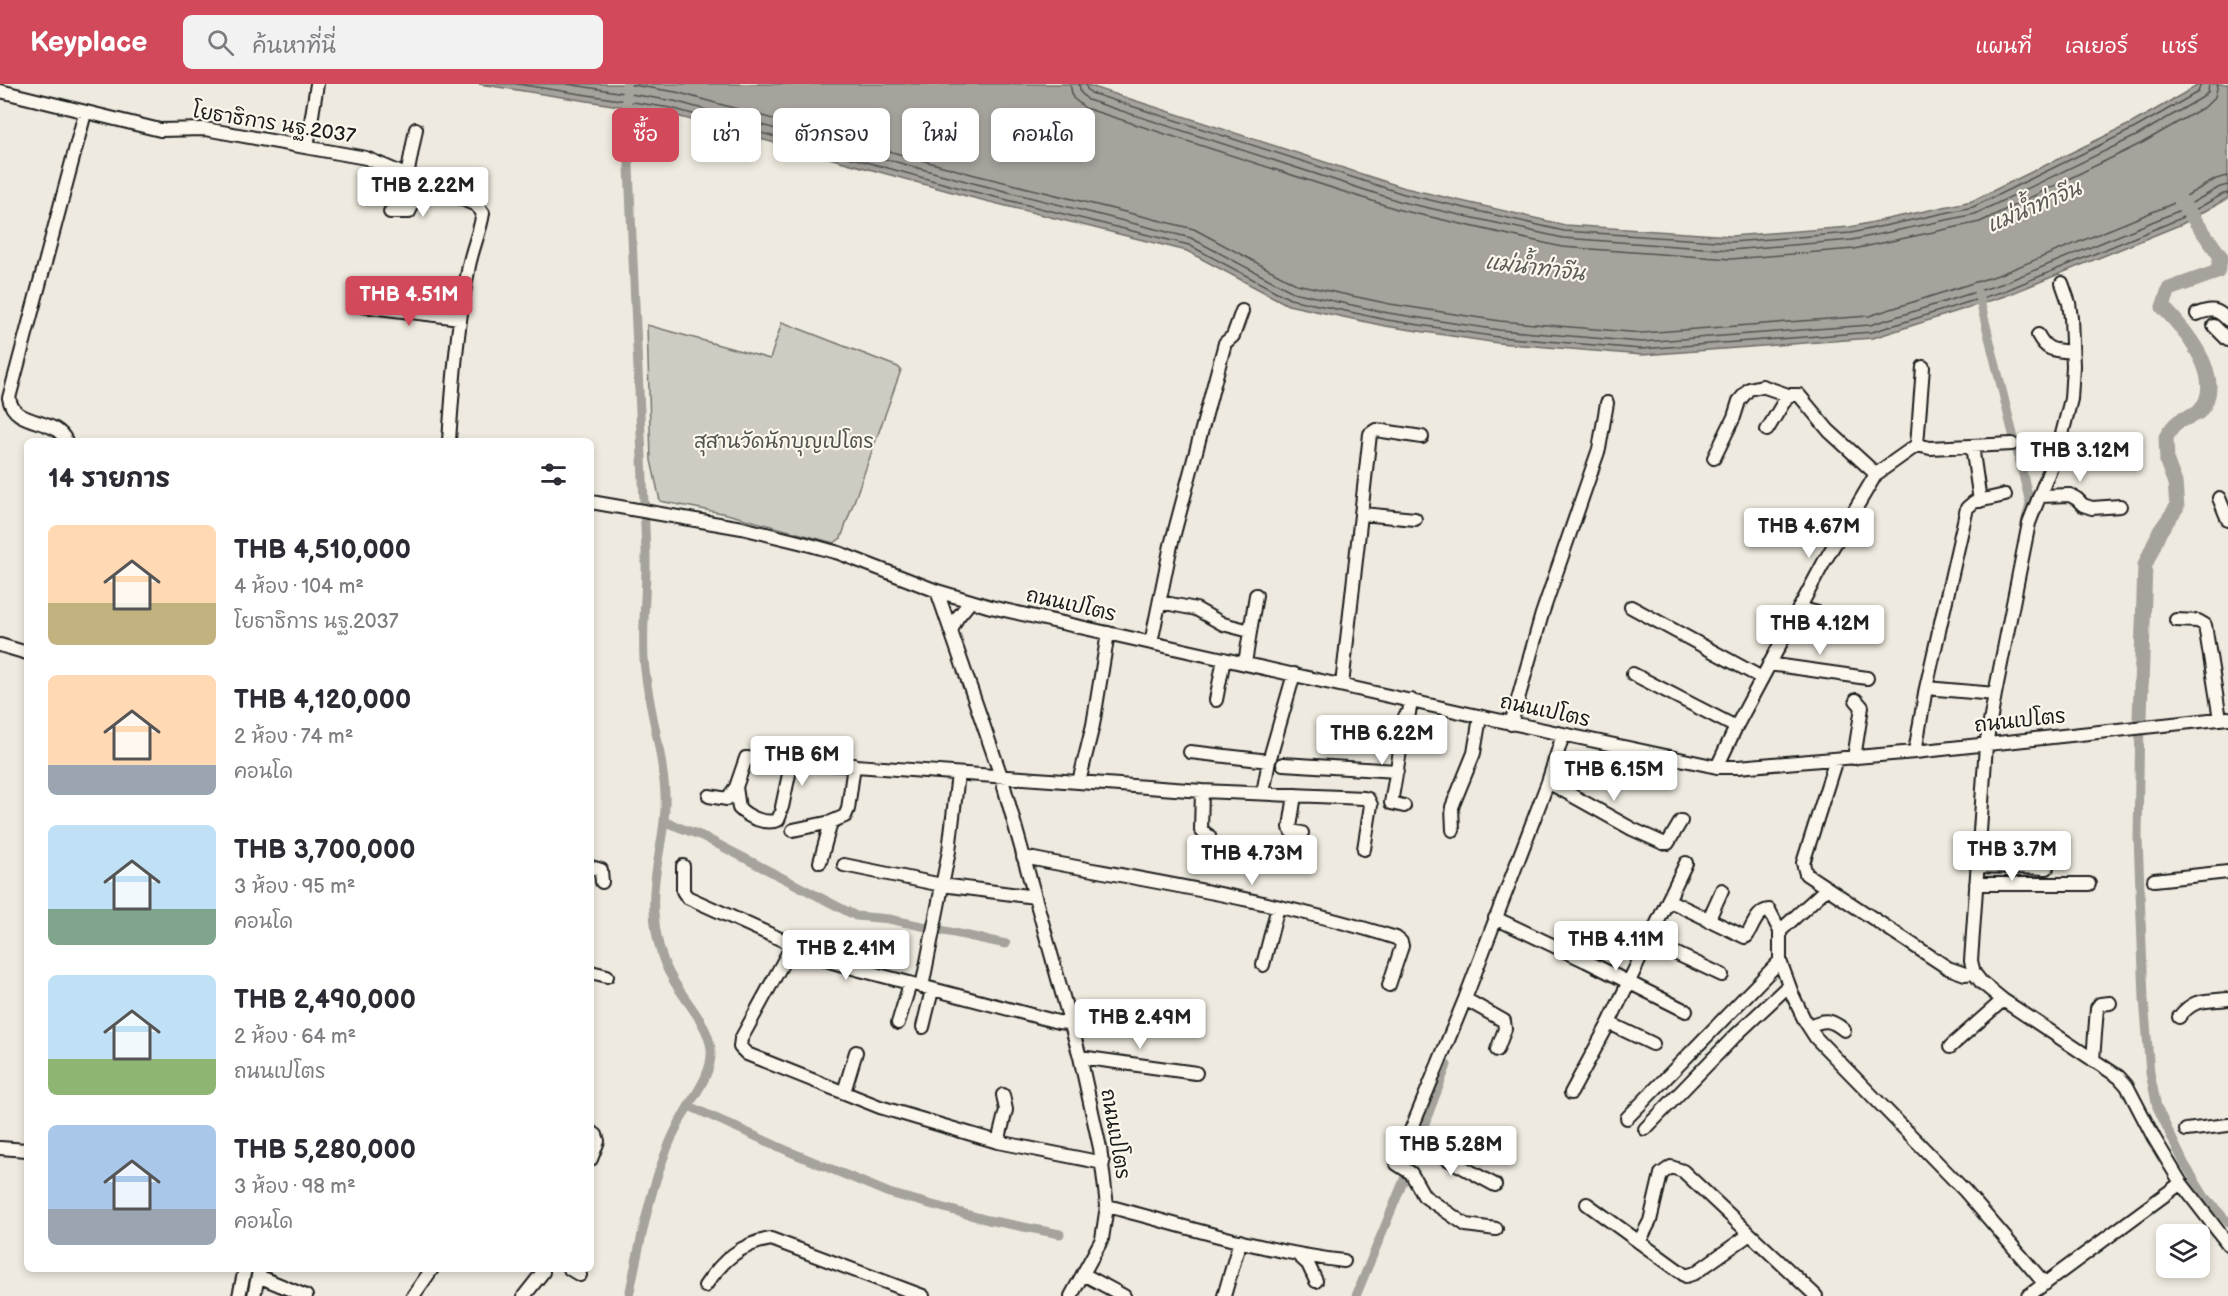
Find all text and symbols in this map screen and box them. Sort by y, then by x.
search box [183,15,603,69]
text: Keyplace [30,26,147,59]
icon: search [204,26,237,59]
text: ค้นหาที่นี่ [252,33,336,60]
text: แผนที่ [1975,34,2032,59]
text: เลเยอร์ [2065,34,2128,59]
text: แชร์ [2161,34,2198,59]
street label: โยธาธิการ นฐ.2037 [191,97,358,150]
chip: ซื้อ [612,108,679,162]
chip: เช่า [691,108,761,162]
chip: ตัวกรอง [773,108,890,162]
chip: ใหม่ [902,108,979,162]
chip: คอนโด [991,108,1095,162]
pin: THB 2.22M [354,167,492,218]
water label: แม่น้ำท่าจีน [1980,168,2086,238]
text: THB 2.22M [371,174,475,198]
water label: แม่น้ำท่าจีน [1484,242,1588,287]
pin: THB 4.51M [340,276,478,327]
text: THB 4.51M [359,283,459,307]
park label: สุสานวัดนักบุญเปโตร [694,428,874,457]
pin: THB 3.12M [2011,432,2149,483]
text: THB 3.12M [2030,439,2130,463]
icon: filters [537,458,570,491]
text: 14 รายการ [48,464,170,495]
pin: THB 4.67M [1740,508,1878,559]
text: THB 4.67M [1758,515,1860,539]
text: THB 4,510,000 [234,535,411,566]
icon: home [96,549,168,621]
text: 4 ห้อง · 104 m² [234,575,364,599]
street label: ถนนเปโตร [1024,581,1119,627]
pin: THB 4.12M [1751,605,1889,656]
text: โยธาธิการ นฐ.2037 [234,610,399,634]
text: THB 4.12M [1770,612,1870,636]
text: THB 4,120,000 [234,685,411,716]
street label: ถนนเปโตร [1498,688,1593,732]
icon: home [96,699,168,771]
street label: ถนนเปโตร [1973,702,2067,738]
pin: THB 6.22M [1313,715,1451,766]
text: THB 6.22M [1330,722,1434,746]
text: 2 ห้อง · 74 m² [234,725,353,749]
pin: THB 6M [753,736,851,787]
text: THB 6M [764,743,840,767]
pin: THB 6.15M [1545,751,1683,802]
text: THB 6.15M [1564,758,1664,782]
text: คอนโด [234,760,293,784]
pin: THB 3.7M [1950,831,2074,882]
text: THB 3,700,000 [234,835,415,866]
pin: THB 4.73M [1183,835,1321,886]
text: THB 3.7M [1967,838,2057,862]
text: THB 4.73M [1201,842,1303,866]
icon: home [96,849,168,921]
text: 3 ห้อง · 95 m² [234,875,355,899]
text: คอนโด [234,910,293,934]
pin: THB 4.11M [1547,921,1685,972]
text: THB 4.11M [1568,928,1664,952]
pin: THB 2.41M [777,930,915,981]
text: THB 2.41M [796,937,896,961]
text: THB 2,490,000 [234,985,416,1016]
icon: home [96,999,168,1071]
pin: THB 2.49M [1071,999,1209,1050]
text: THB 2.49M [1089,1006,1191,1030]
text: 2 ห้อง · 64 m² [234,1025,356,1049]
text: ถนนเปโตร [234,1060,326,1084]
street label: ถนนเปโตร [1095,1086,1137,1181]
pin: THB 5.28M [1382,1126,1520,1177]
text: THB 5.28M [1400,1133,1502,1157]
text: THB 5,280,000 [234,1135,416,1166]
icon: home [96,1149,168,1221]
text: 3 ห้อง · 98 m² [234,1175,356,1199]
text: คอนโด [234,1210,293,1234]
map controls [2156,1224,2210,1278]
button: layers [2156,1224,2210,1278]

